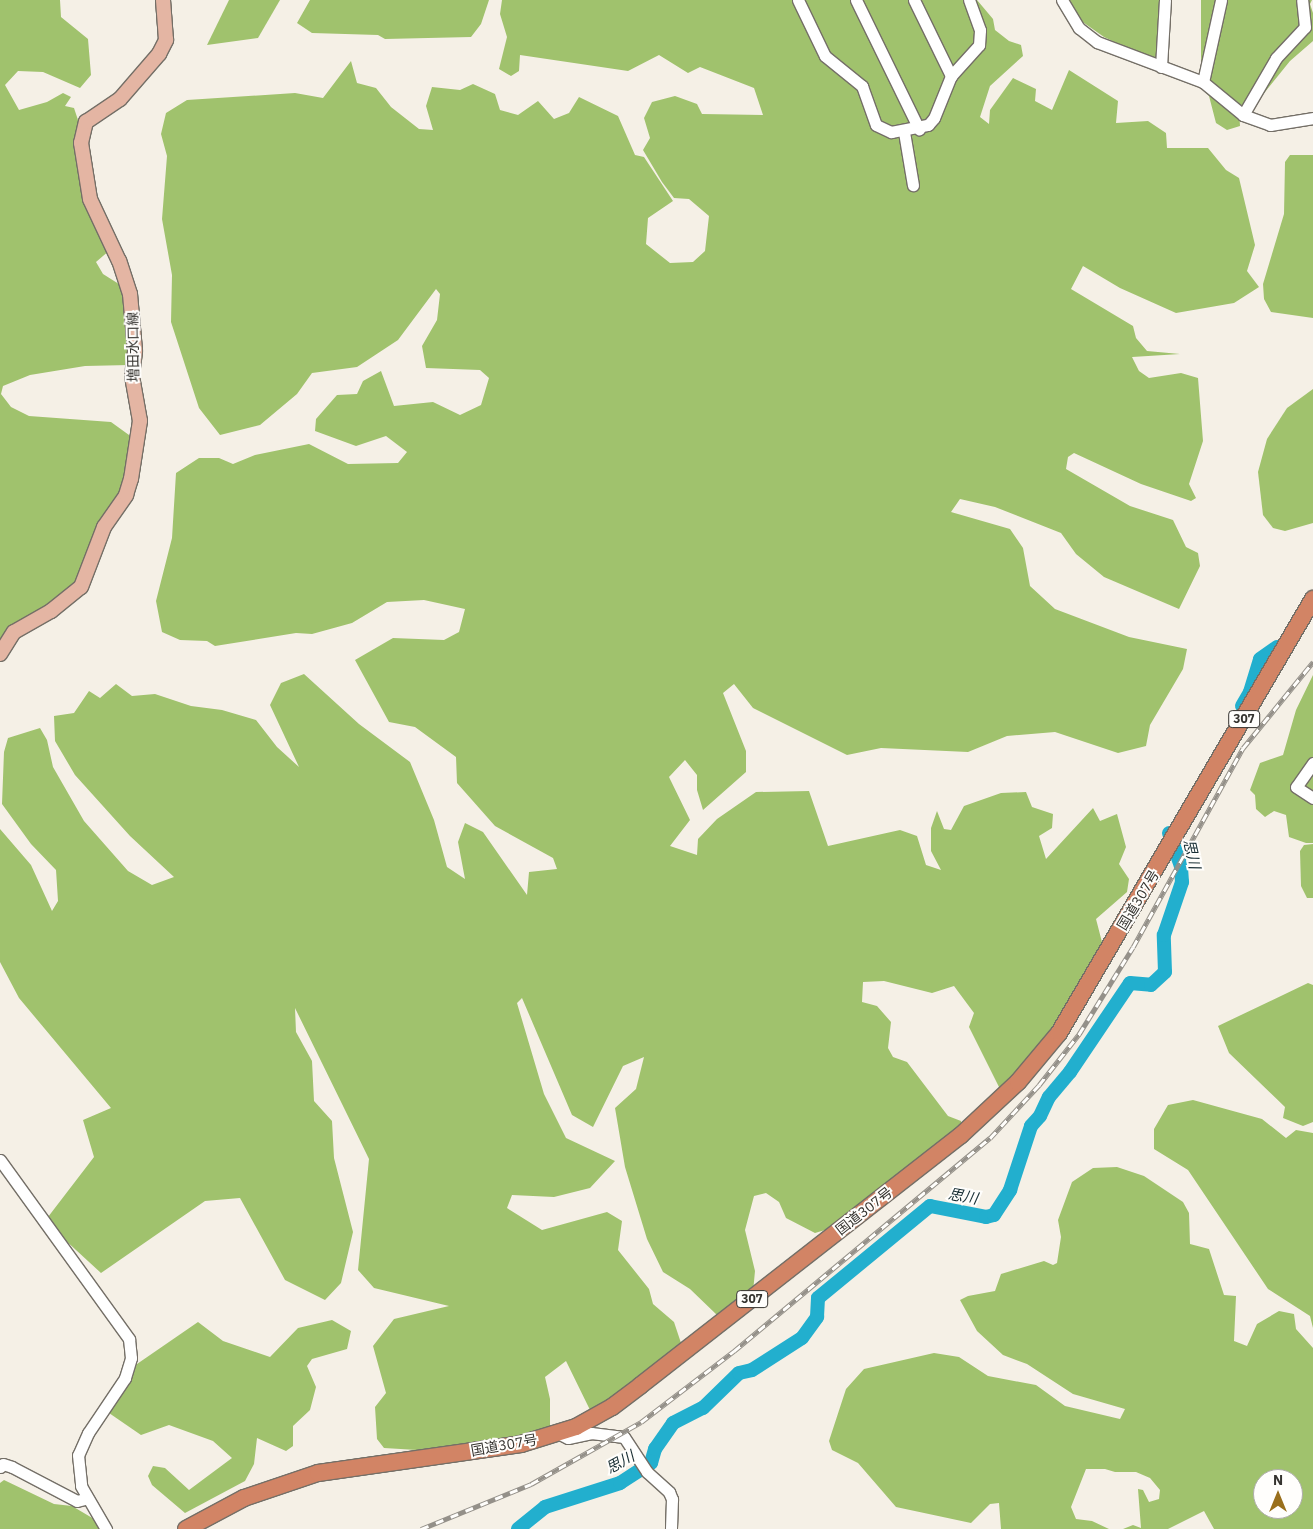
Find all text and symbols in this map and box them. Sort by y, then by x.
street label: 増田水口線 [124,312,142,382]
road number: 307 [1228,710,1260,729]
water label: 思川 [1180,837,1204,871]
street label: 国道307号 [1113,867,1163,933]
street label: 国道307号 [832,1184,896,1238]
water label: 思川 [947,1185,979,1207]
road number: 307 [736,1290,768,1308]
street label: 国道307号 [469,1431,539,1459]
water label: 思川 [603,1447,637,1477]
north arrow [1253,1469,1303,1519]
text: N [1273,1471,1283,1489]

